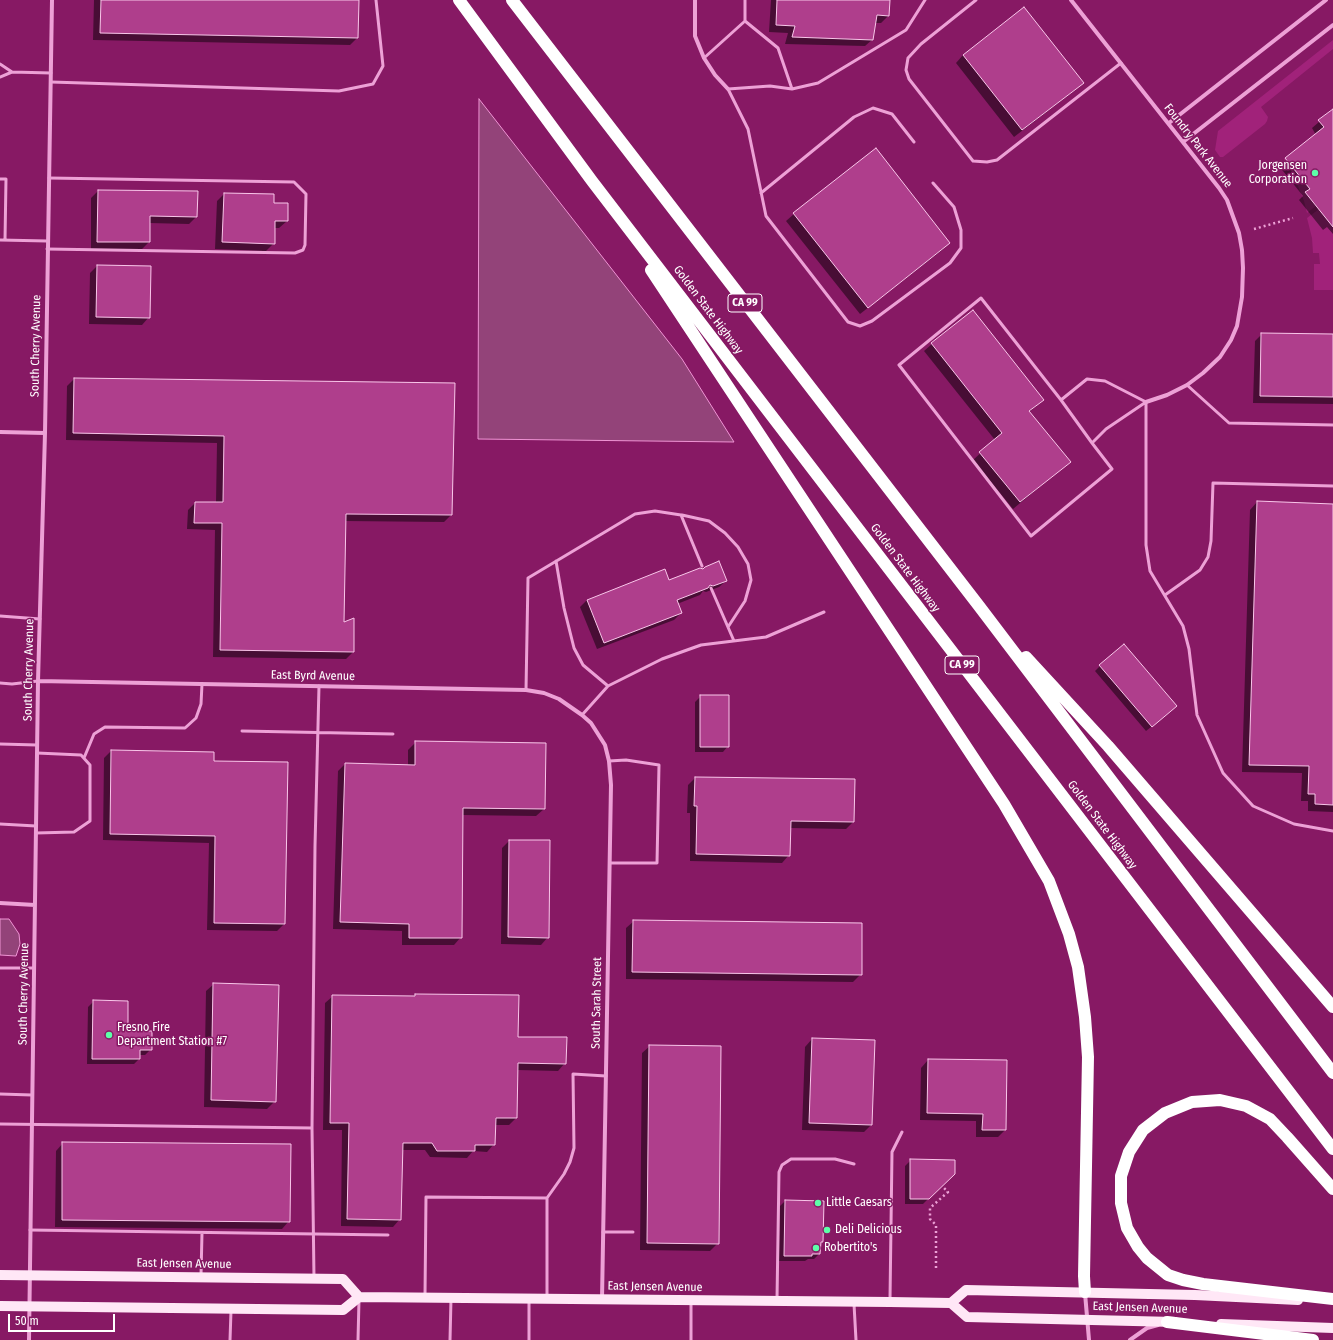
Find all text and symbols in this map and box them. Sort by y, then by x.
street label: Foundry Park Avenue [1161,101,1235,191]
place label: Jorgensen Corporation [1249,159,1307,187]
marker: Jorgensen Corporation [1310,168,1320,178]
street label: Golden State Highway [670,263,746,357]
road number: CA 99 [728,294,762,312]
street label: South Cherry Avenue [28,295,44,397]
street label: Golden State Highway [867,521,943,615]
street label: South Cherry Avenue [21,619,37,721]
road number: CA 99 [945,656,979,674]
street label: East Byrd Avenue [271,668,355,684]
street label: Golden State Highway [1064,778,1140,872]
street label: South Cherry Avenue [16,943,32,1045]
street label: South Sarah Street [589,957,605,1049]
place label: Fresno Fire Department Station #7 [117,1021,227,1049]
marker: Fresno Fire Department Station #7 [104,1030,114,1040]
place label: Little Caesars [826,1196,892,1210]
marker: Little Caesars [813,1198,823,1208]
place label: Deli Delicious [835,1223,902,1237]
marker: Deli Delicious [822,1225,832,1235]
place label: Robertito's [824,1241,877,1255]
marker: Robertito's [811,1243,821,1253]
street label: East Jensen Avenue [136,1256,232,1272]
street label: East Jensen Avenue [607,1279,703,1295]
street label: East Jensen Avenue [1092,1299,1188,1317]
scale bar [10,1306,117,1332]
text: 50 m [15,1314,39,1328]

